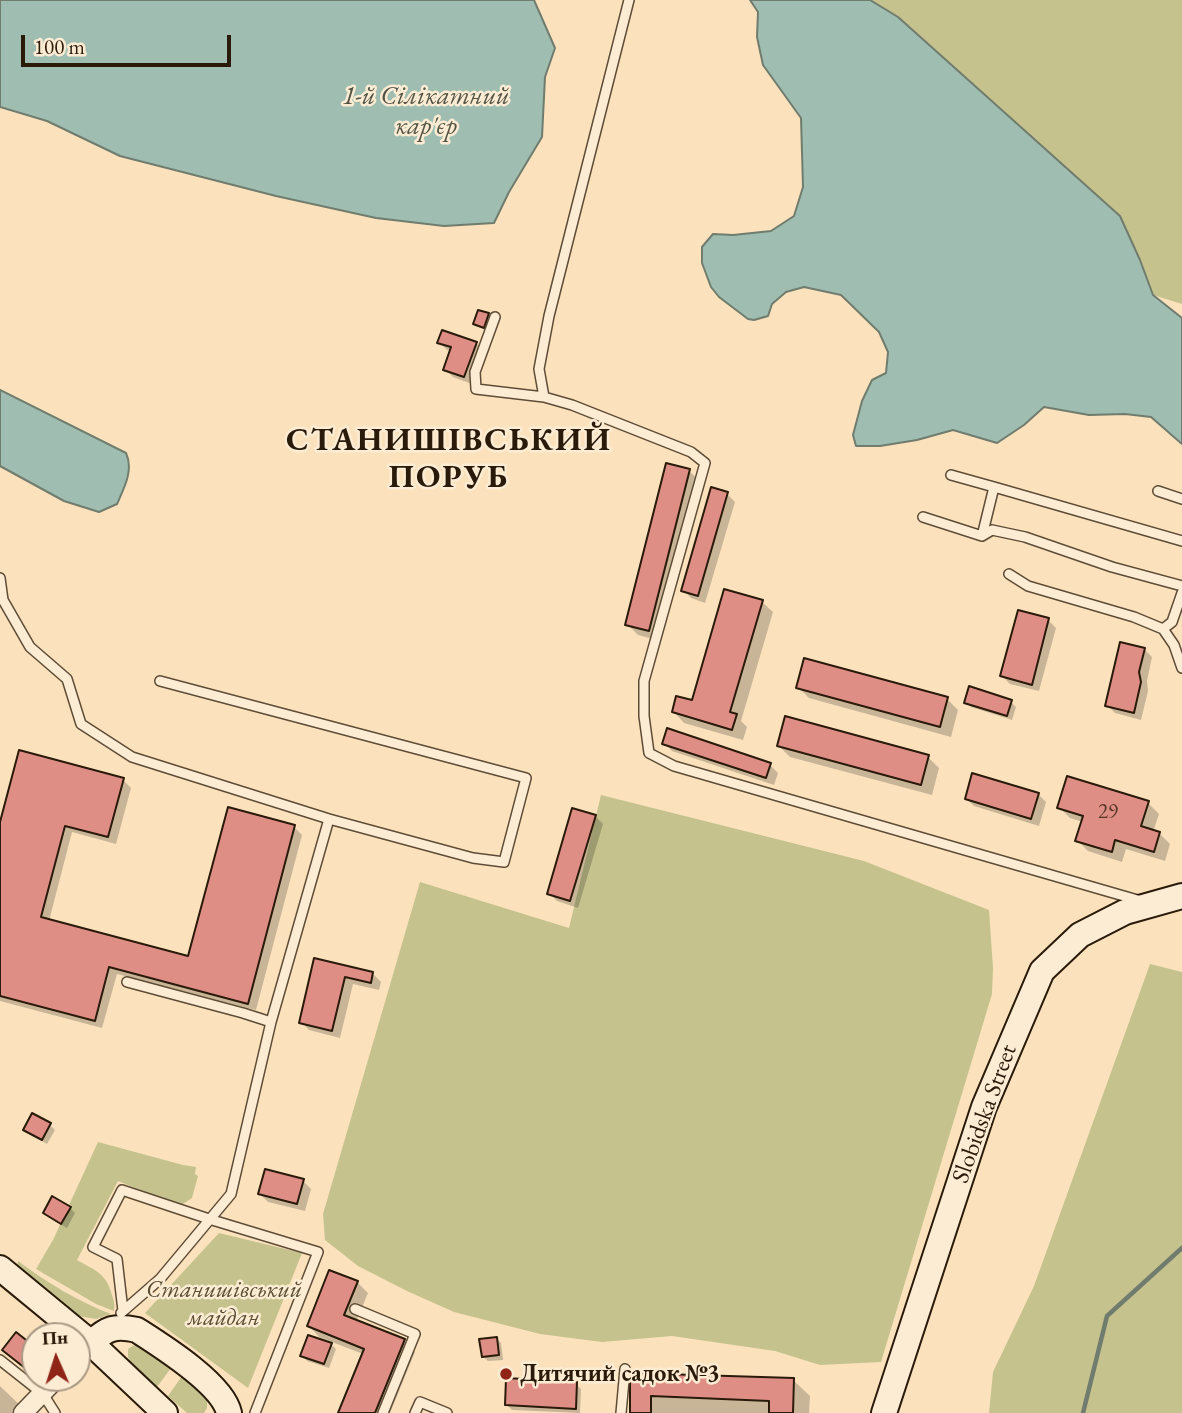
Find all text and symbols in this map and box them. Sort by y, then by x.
scale bar [24,21,234,65]
text: 100 m [34,33,85,60]
water label: 1-й Сілікатний кар'єр [343,81,509,142]
district label: СТАНИШІВСЬКИЙ ПОРУБ [288,422,610,497]
house number: 29 [1098,799,1118,825]
street label: Slobidska Street [947,1041,1023,1187]
park label: Станишівський майдан [146,1276,302,1332]
north arrow [21,1322,91,1392]
text: Пн [41,1324,69,1351]
place label: Дитячий садок №3 [520,1360,720,1388]
marker: Дитячий садок №3 [498,1366,514,1382]

